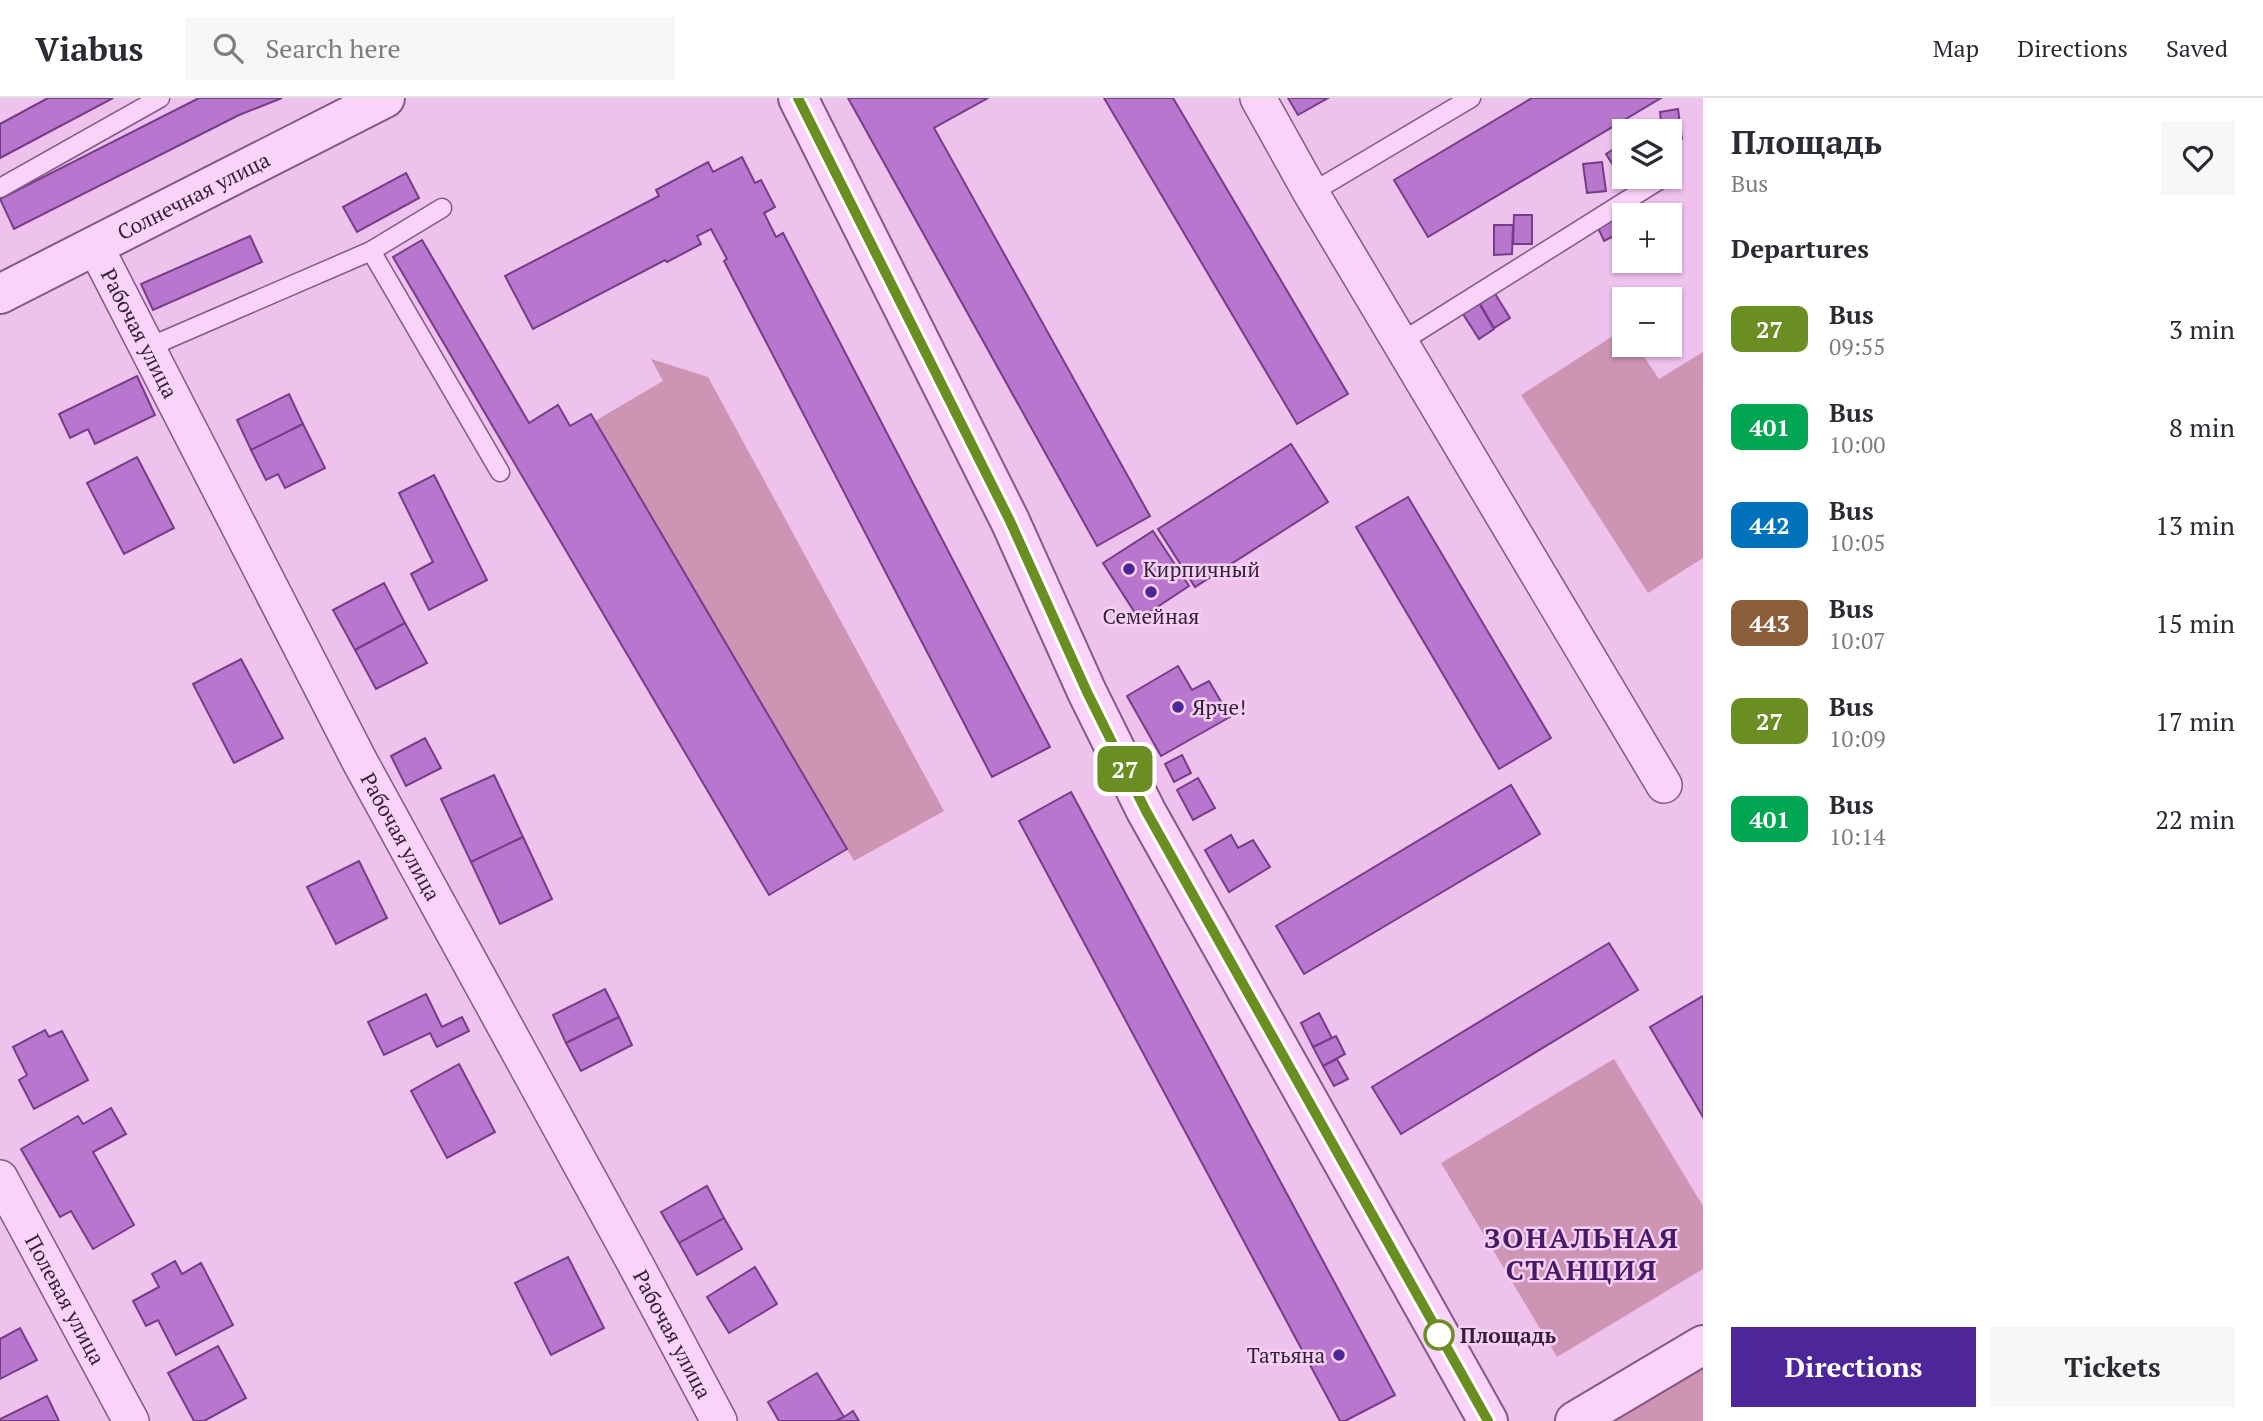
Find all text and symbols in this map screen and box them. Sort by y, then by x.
search box [185,17,675,80]
text: Viabus [35,27,143,70]
icon: search [209,29,247,67]
text: Search here [265,31,401,65]
text: Map [1933,32,1979,64]
text: Directions [2017,32,2128,64]
text: Saved [2166,32,2228,64]
map controls [1612,119,1682,357]
button: layers [1612,119,1682,189]
text: Площадь [1731,120,1882,163]
button: heart [2161,121,2235,195]
street label: Солнечная улица [112,145,275,246]
text: Bus [1731,168,1768,199]
button: + [1612,203,1682,273]
text: Departures [1731,231,1869,265]
street label: Рабочая улица [95,264,185,403]
button: − [1612,287,1682,357]
text: Bus [1829,297,1874,331]
text: 3 min [2169,312,2235,346]
text: 27 [1756,313,1783,345]
text: 09:55 [1829,331,1886,362]
text: Bus [1829,395,1874,429]
text: 8 min [2169,410,2235,444]
text: 401 [1749,411,1790,443]
text: 10:00 [1829,429,1886,460]
text: Bus [1829,493,1874,527]
text: 13 min [2155,508,2235,542]
text: 442 [1749,509,1790,541]
text: 10:05 [1829,527,1886,558]
place label: Кирпичный [1143,555,1260,583]
marker: Кирпичный [1121,561,1137,577]
marker: Семейная [1143,584,1159,600]
text: Bus [1829,591,1874,625]
place label: Семейная [1103,602,1200,630]
text: 15 min [2155,606,2235,640]
text: 443 [1749,607,1790,639]
text: 10:07 [1829,625,1886,656]
text: Bus [1829,689,1874,723]
place label: Ярче! [1192,693,1246,721]
marker: Ярче! [1170,699,1186,715]
text: 17 min [2155,704,2235,738]
text: 27 [1756,705,1783,737]
text: 10:09 [1829,723,1886,754]
line badge: 27 [1094,746,1156,792]
text: 27 [1111,753,1139,785]
street label: Рабочая улица [354,767,448,906]
text: Bus [1829,787,1874,821]
text: 22 min [2155,802,2235,836]
text: 401 [1749,803,1790,835]
text: 10:14 [1829,821,1886,852]
district label: ЗОНАЛЬНАЯ СТАНЦИЯ [1484,1219,1680,1288]
street label: Полевая улица [19,1229,112,1370]
street label: Рабочая улица [627,1265,719,1404]
marker: Площадь [1424,1320,1454,1350]
place label: Площадь [1460,1321,1557,1349]
button: Directions [1731,1327,1976,1407]
button: Tickets [1990,1327,2235,1407]
place label: Татьяна [1247,1341,1325,1369]
marker: Татьяна [1331,1347,1347,1363]

